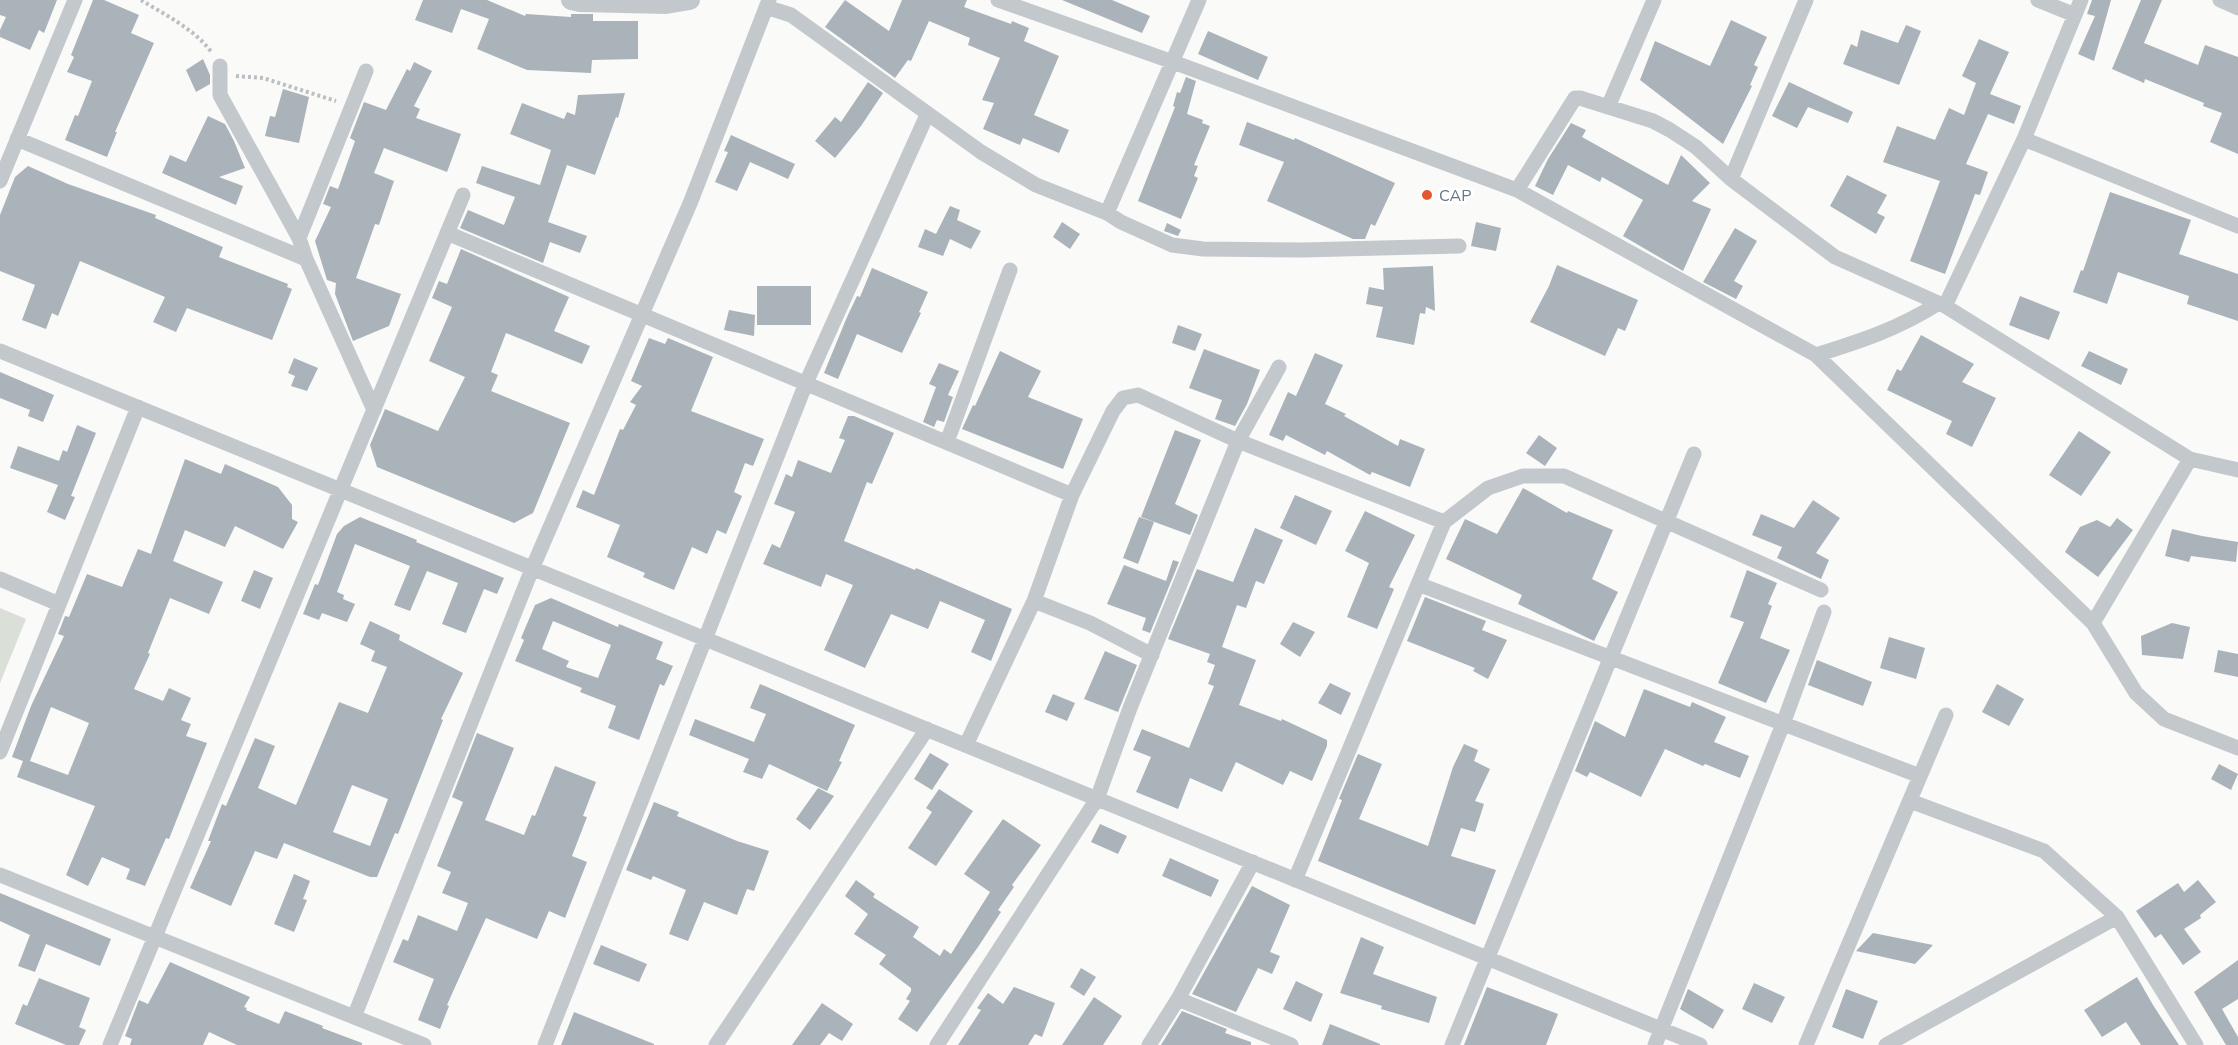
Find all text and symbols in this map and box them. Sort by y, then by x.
place label: CAP [1439,185,1471,207]
marker: CAP [1420,188,1434,202]

